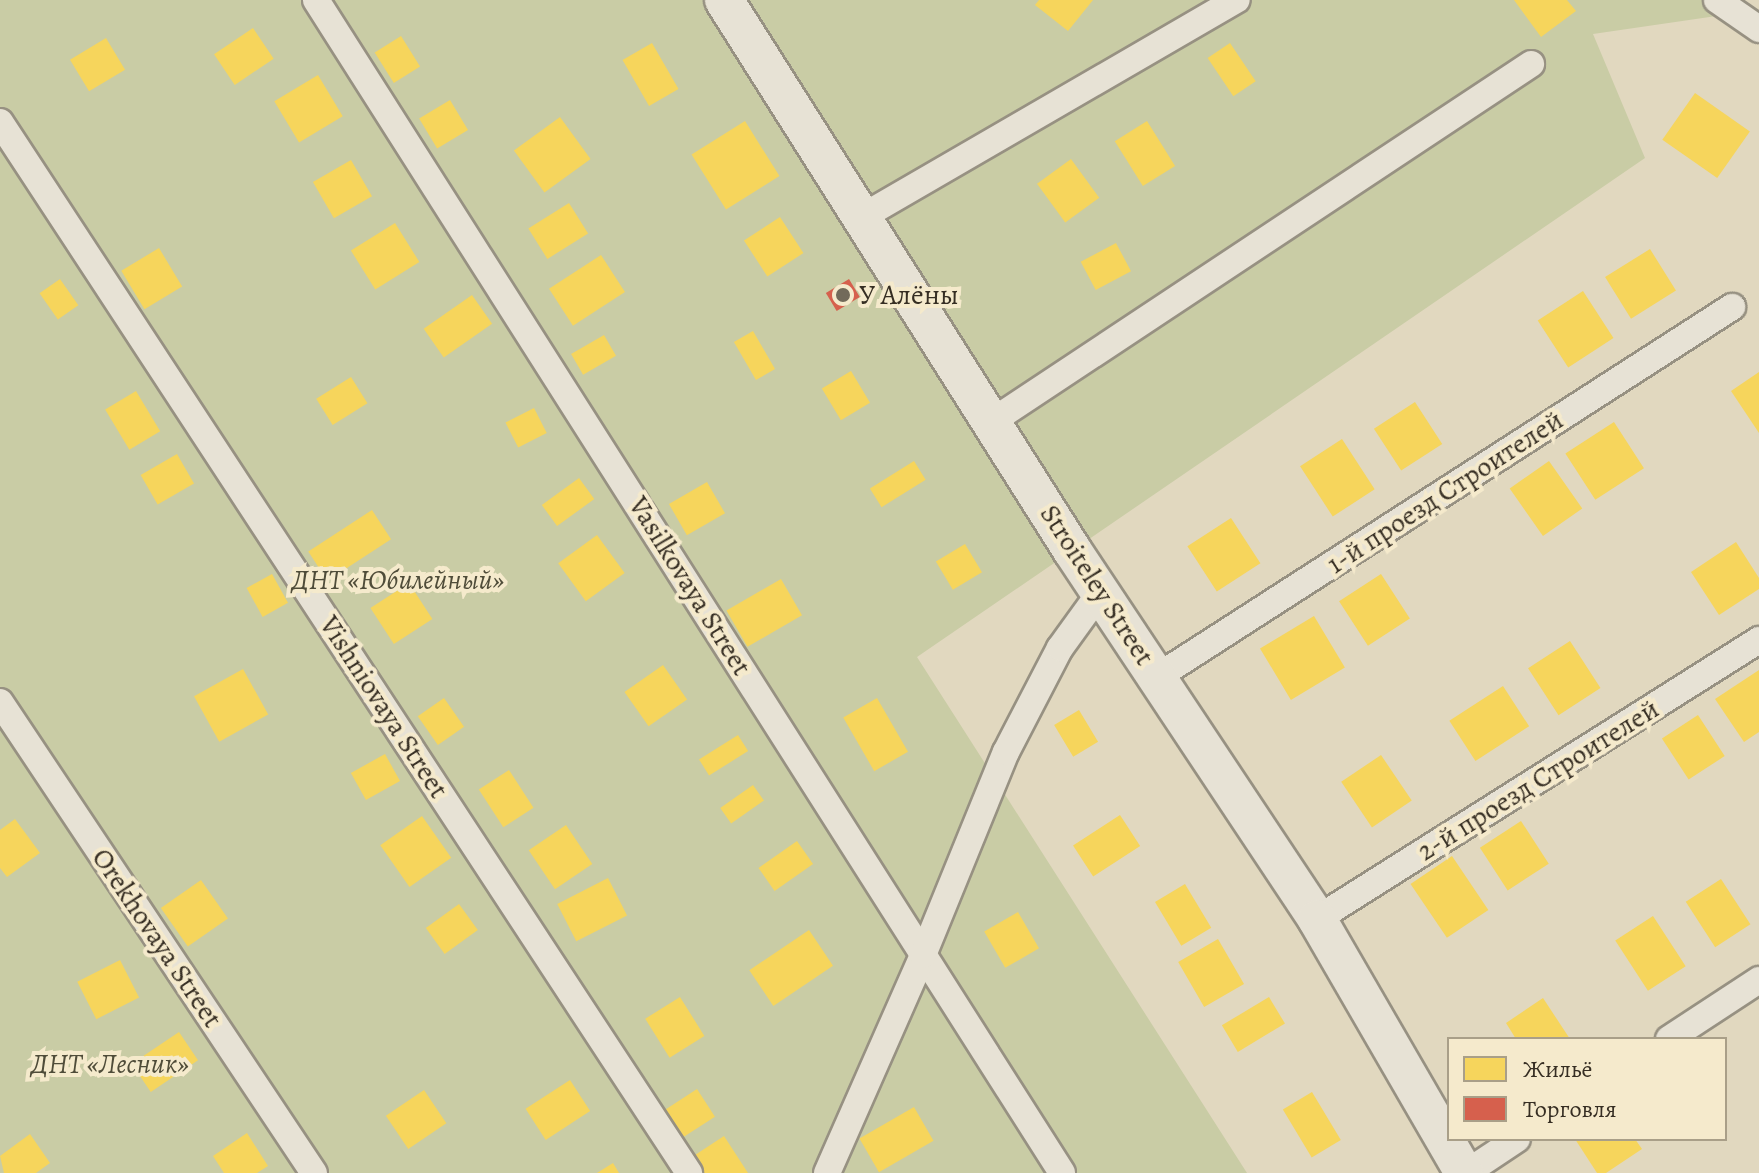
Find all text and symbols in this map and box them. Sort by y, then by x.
place label: У Алёны [859,278,959,312]
marker: У Алёны [834,286,852,304]
street label: 1-й проезд Строителей [1321,403,1569,581]
street label: Vasilkovaya Street [622,490,758,682]
street label: Stroiteley Street [1033,499,1161,671]
park label: ДНТ «Юбилейный» [292,563,504,597]
street label: Vishniovaya Street [313,609,455,805]
street label: 2-й проезд Строителей [1411,692,1665,868]
street label: Orekhovaya Street [85,842,229,1034]
legend [1447,1037,1727,1141]
park label: ДНТ «Лесник» [31,1047,189,1081]
text: Жильё [1523,1053,1592,1085]
text: Торговля [1523,1093,1617,1125]

